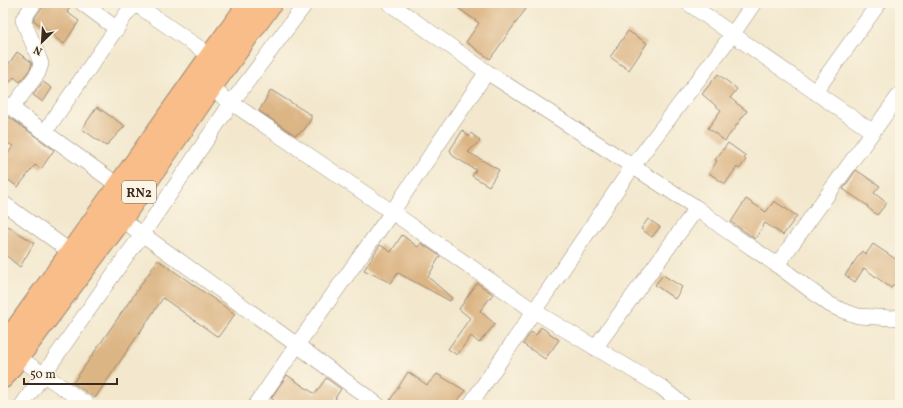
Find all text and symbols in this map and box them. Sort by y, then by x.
north arrow [22,22,62,62]
text: N [32,41,45,58]
road number: RN2 [122,181,156,203]
scale bar [24,360,117,386]
text: 50 m [30,367,56,383]

